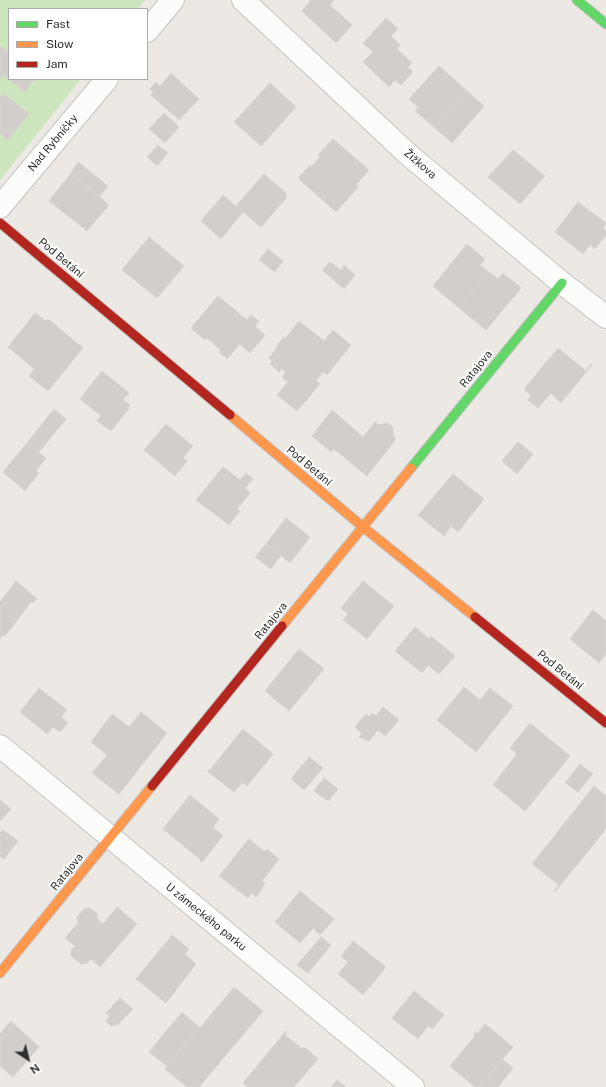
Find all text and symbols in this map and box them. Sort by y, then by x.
legend [8,8,148,80]
text: Fast [46,17,70,31]
text: Slow [46,37,73,51]
text: Jam [46,57,68,71]
street label: Nad Rybníčky [25,112,81,174]
street label: Žižkova [401,146,439,182]
street label: Pod Betání [36,235,86,281]
street label: Ratajova [457,348,495,390]
street label: Pod Betání [284,443,334,489]
street label: Ratajova [252,600,290,642]
street label: Pod Betání [534,648,586,692]
street label: Ratajova [48,851,86,893]
street label: U zámeckého parku [163,880,249,954]
north arrow [8,1039,48,1079]
text: N [28,1061,42,1076]

